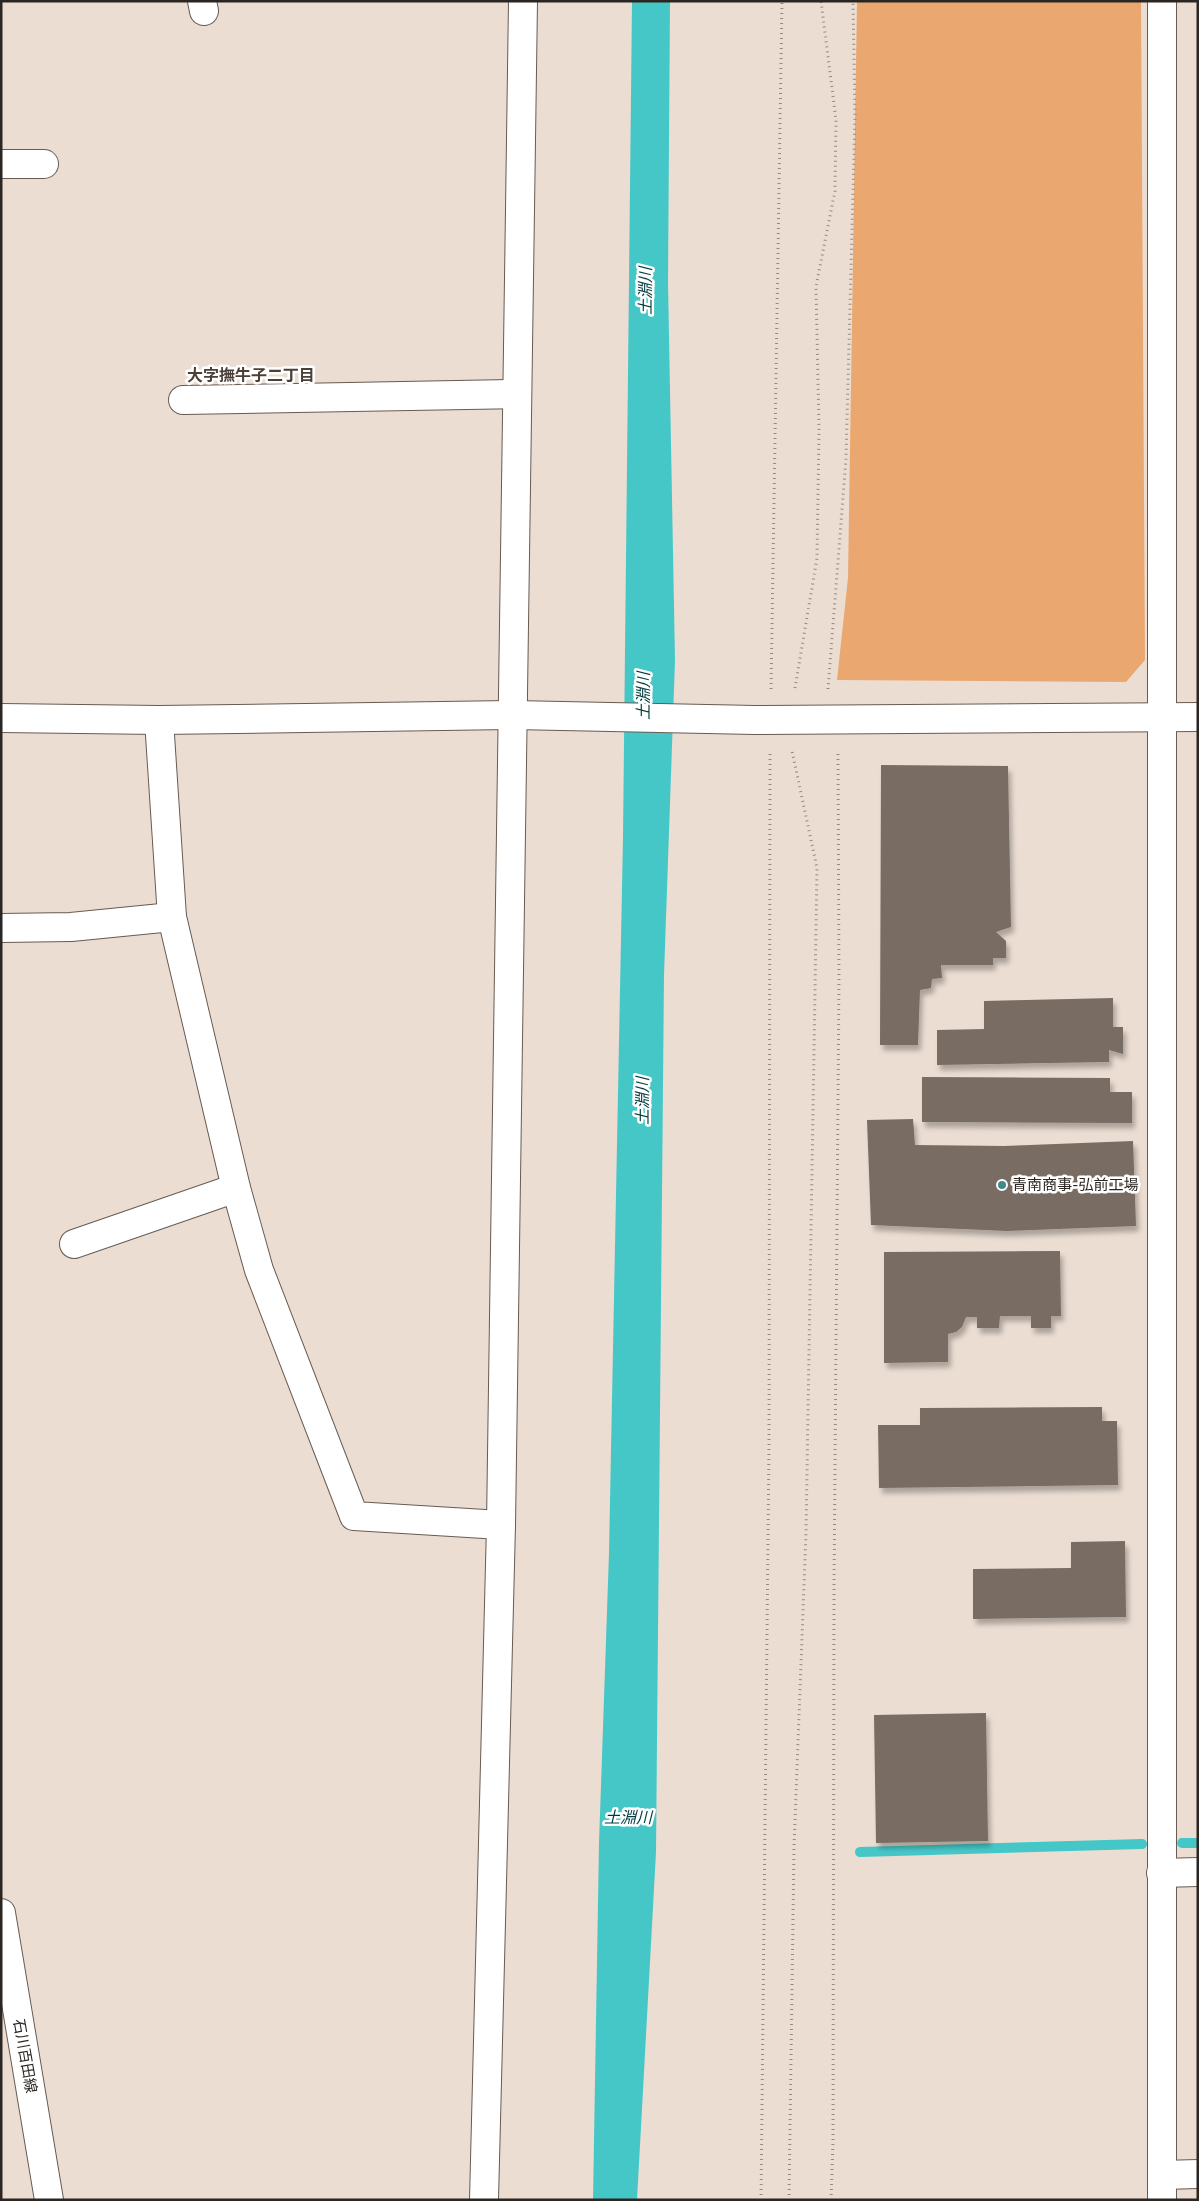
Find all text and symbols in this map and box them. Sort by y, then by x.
water label: 土淵川 [636,265,655,315]
district label: 大字撫牛子二丁目 [187,366,315,385]
water label: 土淵川 [634,670,653,720]
water label: 土淵川 [633,1075,652,1125]
place label: 青南商事-弘前工場 [1012,1176,1139,1194]
marker: 青南商事-弘前工場 [996,1179,1008,1191]
water label: 土淵川 [604,1808,654,1827]
street label: 石川百田線 [10,2017,40,2095]

